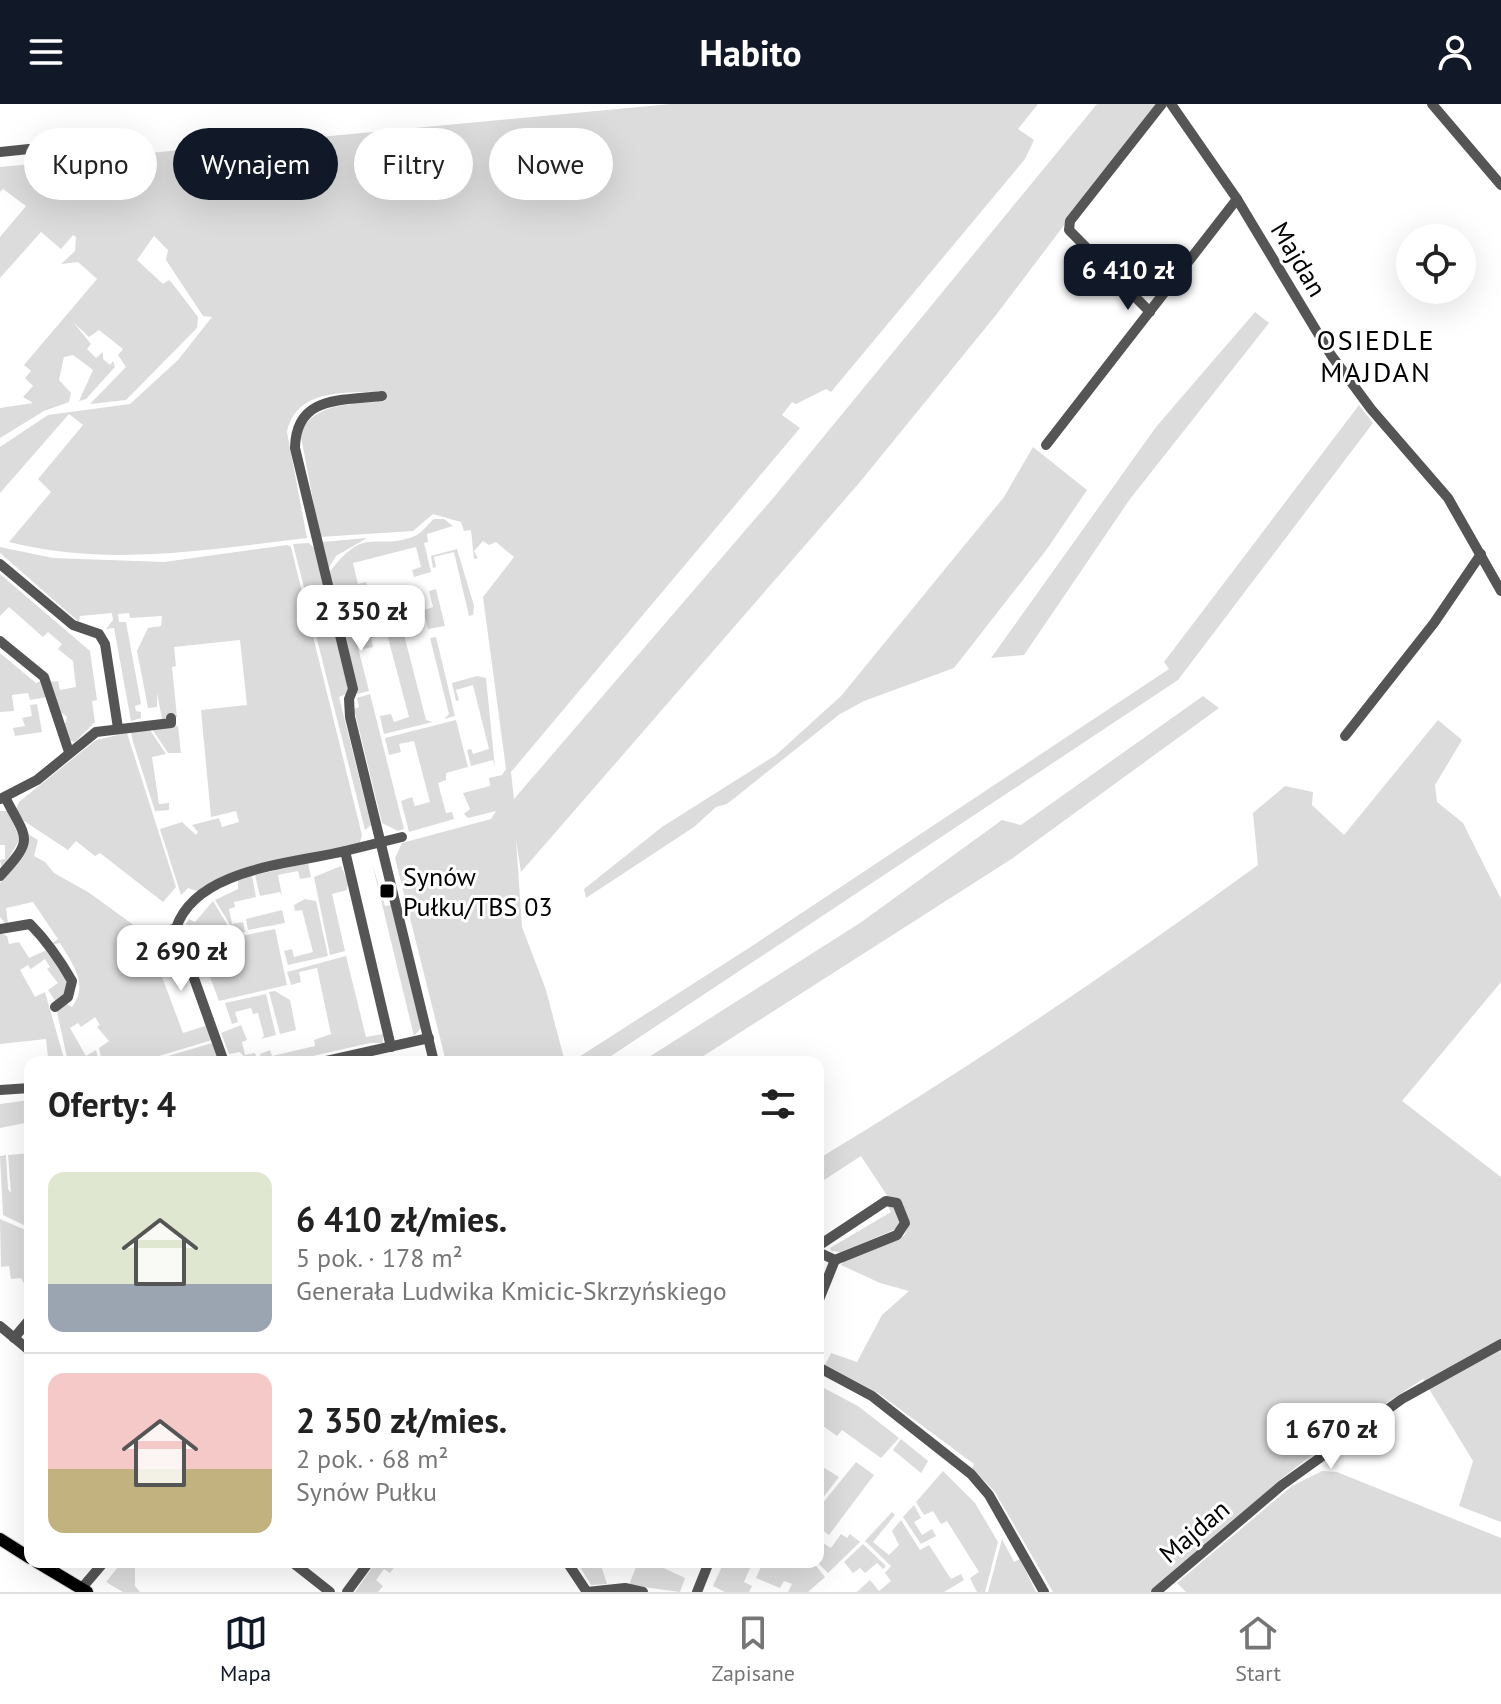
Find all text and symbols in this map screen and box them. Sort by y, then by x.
text: Habito [700,29,802,76]
icon: menu [24,30,68,74]
icon: person [1433,30,1477,74]
chip: Kupno [24,128,157,200]
chip: Wynajem [173,128,338,200]
chip: Filtry [354,128,473,200]
chip: Nowe [489,128,613,200]
street label: Majdan [1264,216,1334,302]
map controls [1396,224,1476,304]
button: locate [1396,224,1476,304]
pin: 6 410 zł [1045,244,1211,312]
text: 6 410 zł [1082,253,1174,286]
district label: OSIEDLE MAJDAN [1317,321,1435,390]
pin: 2 350 zł [278,585,444,653]
text: 2 350 zł [315,594,407,627]
place label: Synów Pułku/TBS 03 [403,860,553,923]
marker: Synów Pułku/TBS 03 [378,882,396,900]
pin: 2 690 zł [98,925,264,993]
text: 2 690 zł [135,934,227,967]
text: Oferty: 4 [48,1082,176,1126]
icon: filters [756,1082,800,1126]
text: 6 410 zł/mies. [296,1197,507,1241]
icon: home [112,1204,208,1300]
text: 5 pok. · 178 m² [296,1241,463,1274]
text: Generała Ludwika Kmicic-Skrzyńskiego [296,1274,727,1307]
text: 2 350 zł/mies. [296,1398,507,1442]
pin: 1 670 zł [1248,1403,1414,1471]
icon: home [112,1405,208,1501]
text: 1 670 zł [1285,1412,1377,1445]
text: 2 pok. · 68 m² [296,1442,449,1475]
text: Synów Pułku [296,1475,437,1508]
street label: Majdan [1152,1492,1236,1570]
tab: Mapa [220,1611,271,1687]
tab: Zapisane [711,1611,795,1687]
tab: Start [1235,1611,1281,1687]

